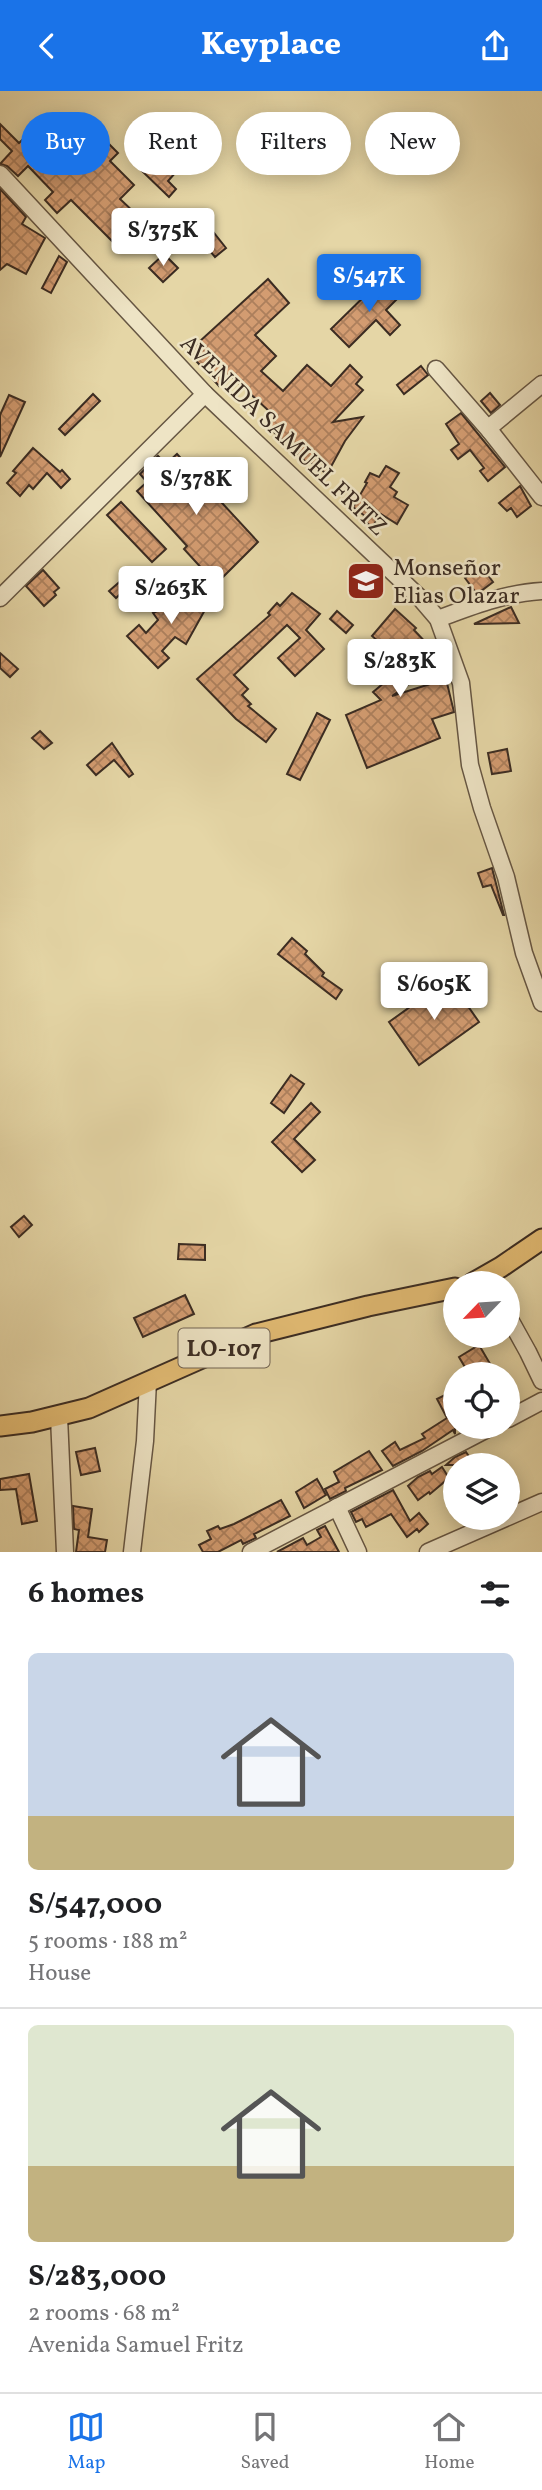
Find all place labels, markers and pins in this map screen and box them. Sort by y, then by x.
pin: S/375K [106,209,220,268]
pin: S/547K [312,255,426,314]
pin: S/378K [139,457,253,517]
place label: Monseñor Elias Olazar [393,552,520,614]
school or university icon: Monseñor Elias Olazar [345,560,387,602]
pin: S/263K [114,567,228,626]
pin: S/283K [343,639,457,699]
pin: S/605K [377,963,491,1022]

